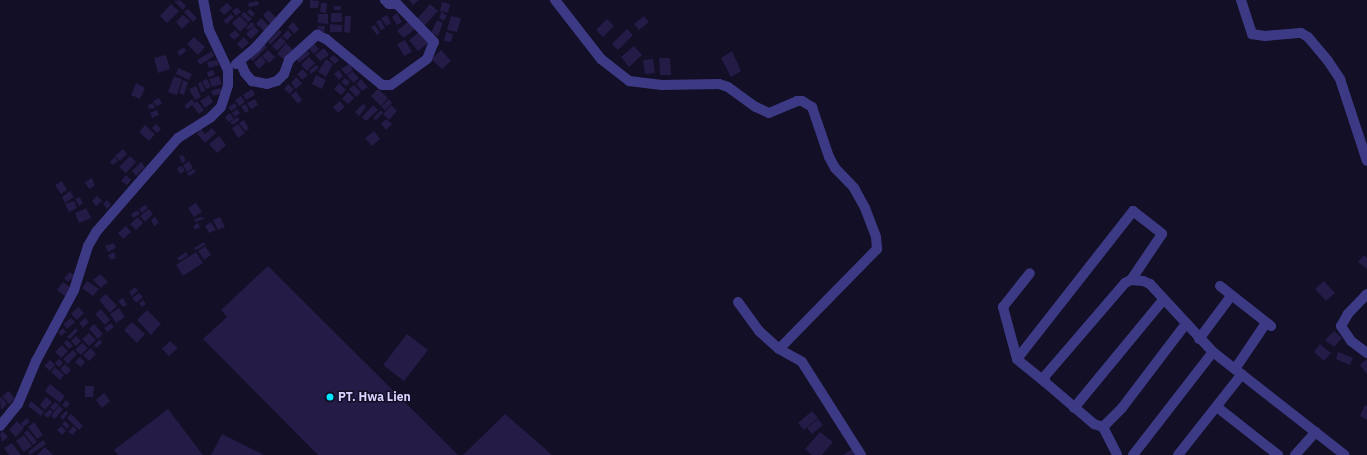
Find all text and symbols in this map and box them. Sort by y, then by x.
place label: PT. Hwa Lien [338,390,411,404]
marker: PT. Hwa Lien [325,392,335,402]

